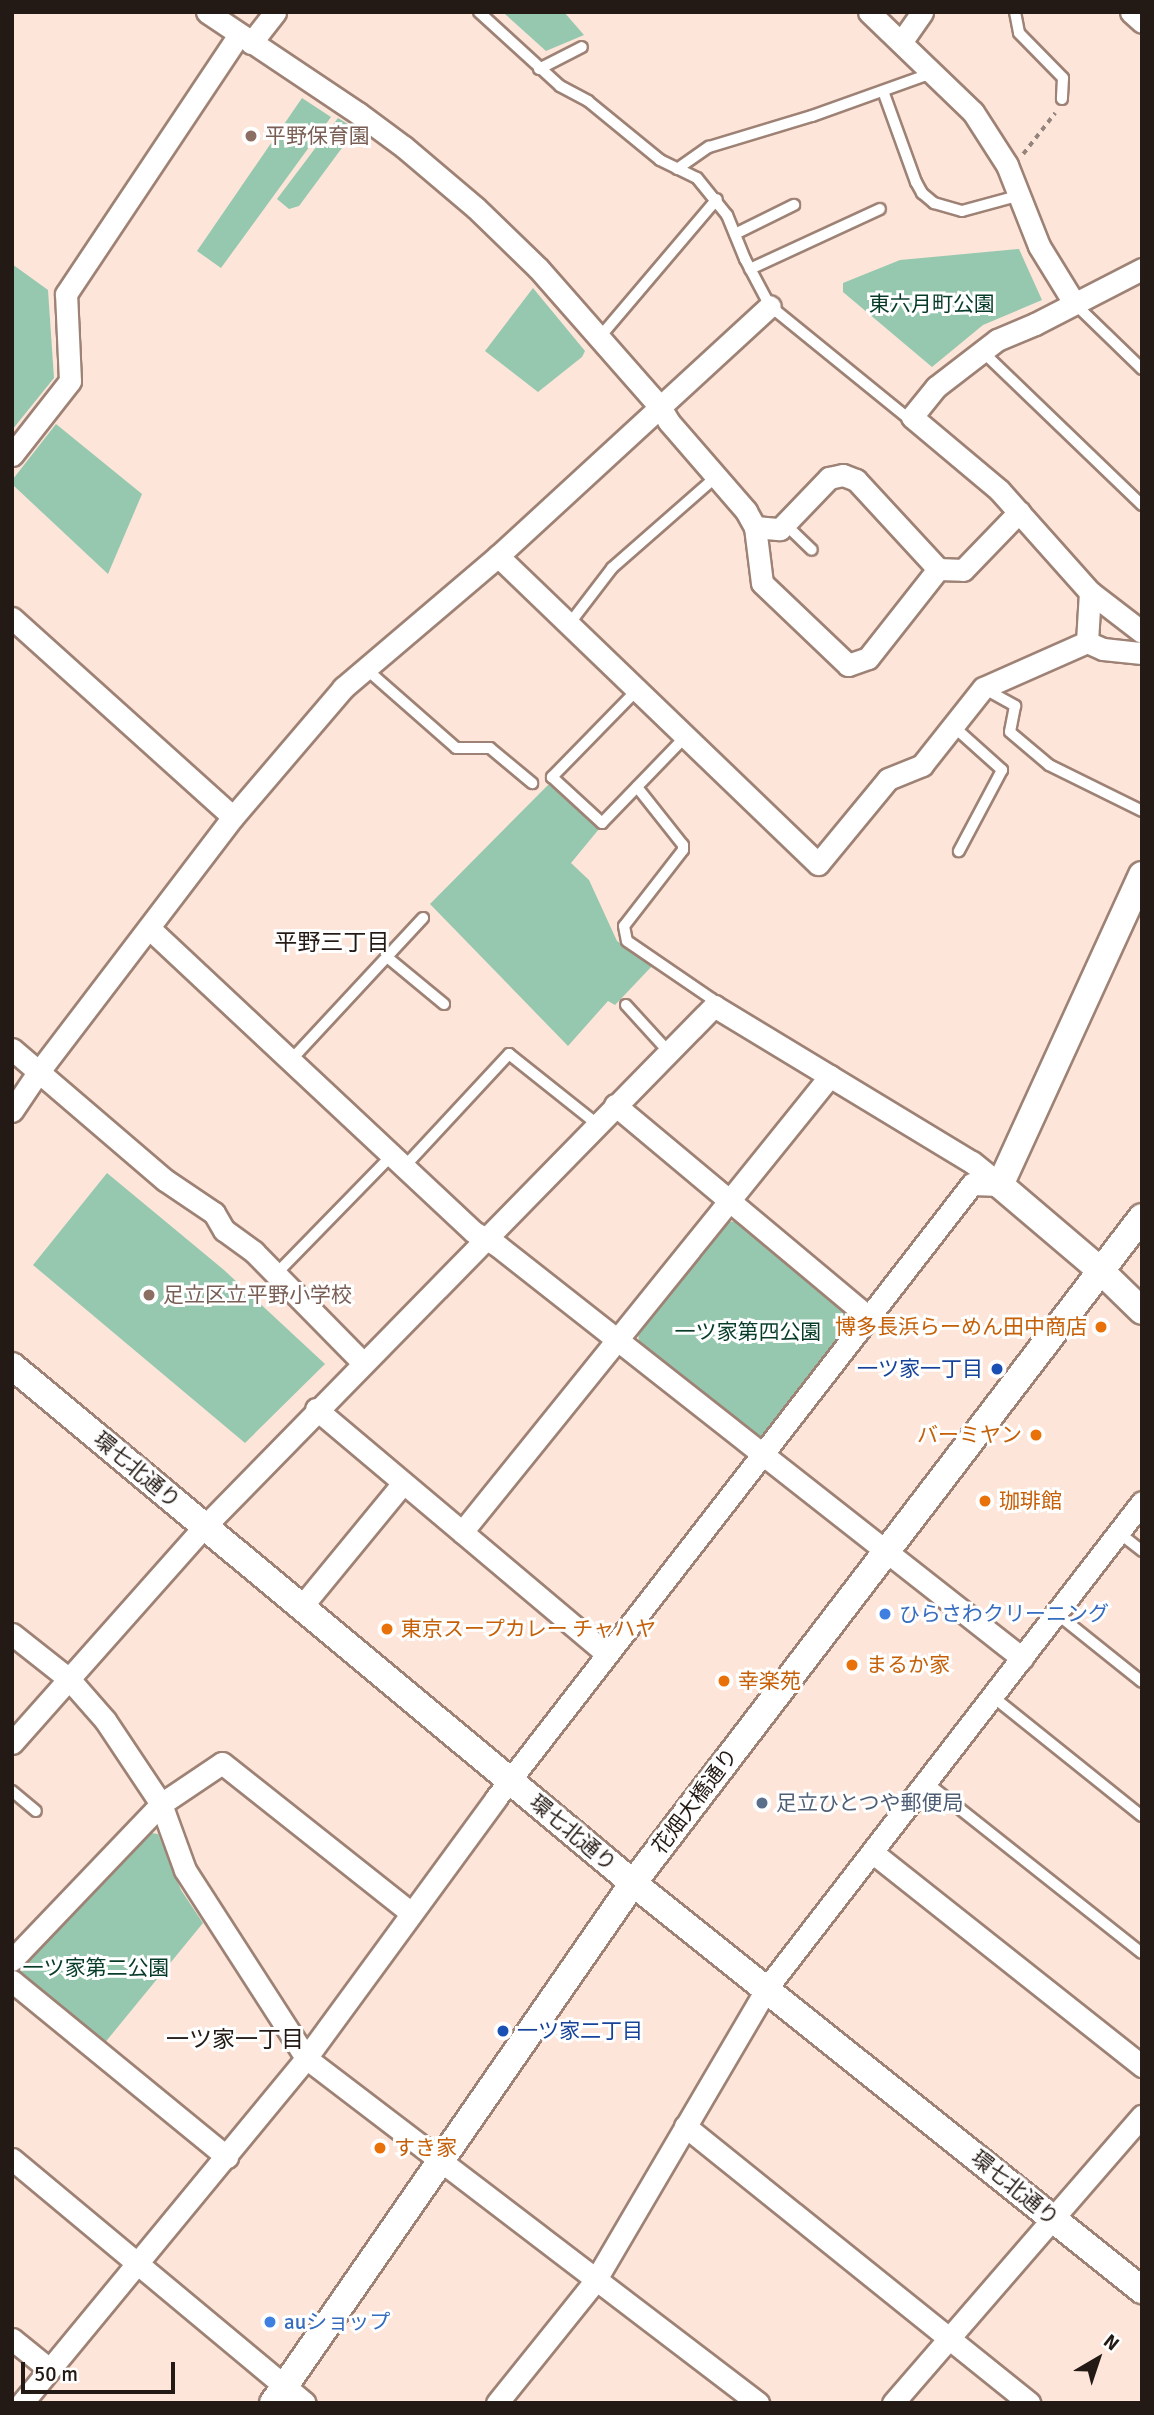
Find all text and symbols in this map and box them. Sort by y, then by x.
place label: 平野保育園 [265,123,370,149]
marker: 平野保育園 [243,128,259,144]
park label: 東六月町公園 [869,291,995,317]
district label: 平野三丁目 [275,929,389,957]
place label: 足立区立平野小学校 [163,1282,352,1308]
marker: 足立区立平野小学校 [141,1287,157,1303]
place label: 博多長浜らーめん田中商店 [835,1314,1087,1340]
park label: 一ツ家第四公園 [675,1319,821,1345]
marker: 博多長浜らーめん田中商店 [1093,1319,1109,1335]
place label: 一ツ家一丁目 [857,1356,983,1382]
marker: 一ツ家一丁目 [989,1361,1005,1377]
place label: バーミヤン [917,1422,1022,1448]
street label: 環七北通り [89,1427,185,1513]
marker: バーミヤン [1028,1427,1044,1443]
place label: 珈琲館 [999,1488,1062,1514]
marker: 珈琲館 [977,1493,993,1509]
place label: ひらさわクリーニング [899,1601,1109,1627]
marker: ひらさわクリーニング [877,1606,893,1622]
place label: 東京スープカレー チャハヤ [401,1616,658,1642]
marker: 東京スープカレー チャハヤ [379,1621,395,1637]
place label: まるか家 [866,1652,950,1678]
marker: まるか家 [844,1657,860,1673]
place label: 幸楽苑 [738,1668,801,1694]
marker: 幸楽苑 [716,1673,732,1689]
street label: 花畑大橋通り [647,1743,743,1859]
street label: 環七北通り [525,1790,621,1876]
place label: 足立ひとつや郵便局 [776,1790,965,1816]
marker: 足立ひとつや郵便局 [754,1795,770,1811]
park label: 一ツ家第二公園 [23,1955,169,1981]
place label: 一ツ家二丁目 [517,2018,643,2044]
marker: 一ツ家二丁目 [495,2023,511,2039]
district label: 一ツ家一丁目 [166,2026,304,2054]
place label: すき家 [394,2135,457,2161]
marker: すき家 [372,2140,388,2156]
street label: 環七北通り [966,2145,1064,2231]
place label: auショップ [284,2309,390,2335]
marker: auショップ [262,2314,278,2330]
north arrow [1063,2324,1133,2394]
text: N [1099,2329,1124,2356]
scale bar [24,2348,178,2392]
text: 50 m [34,2361,78,2387]

